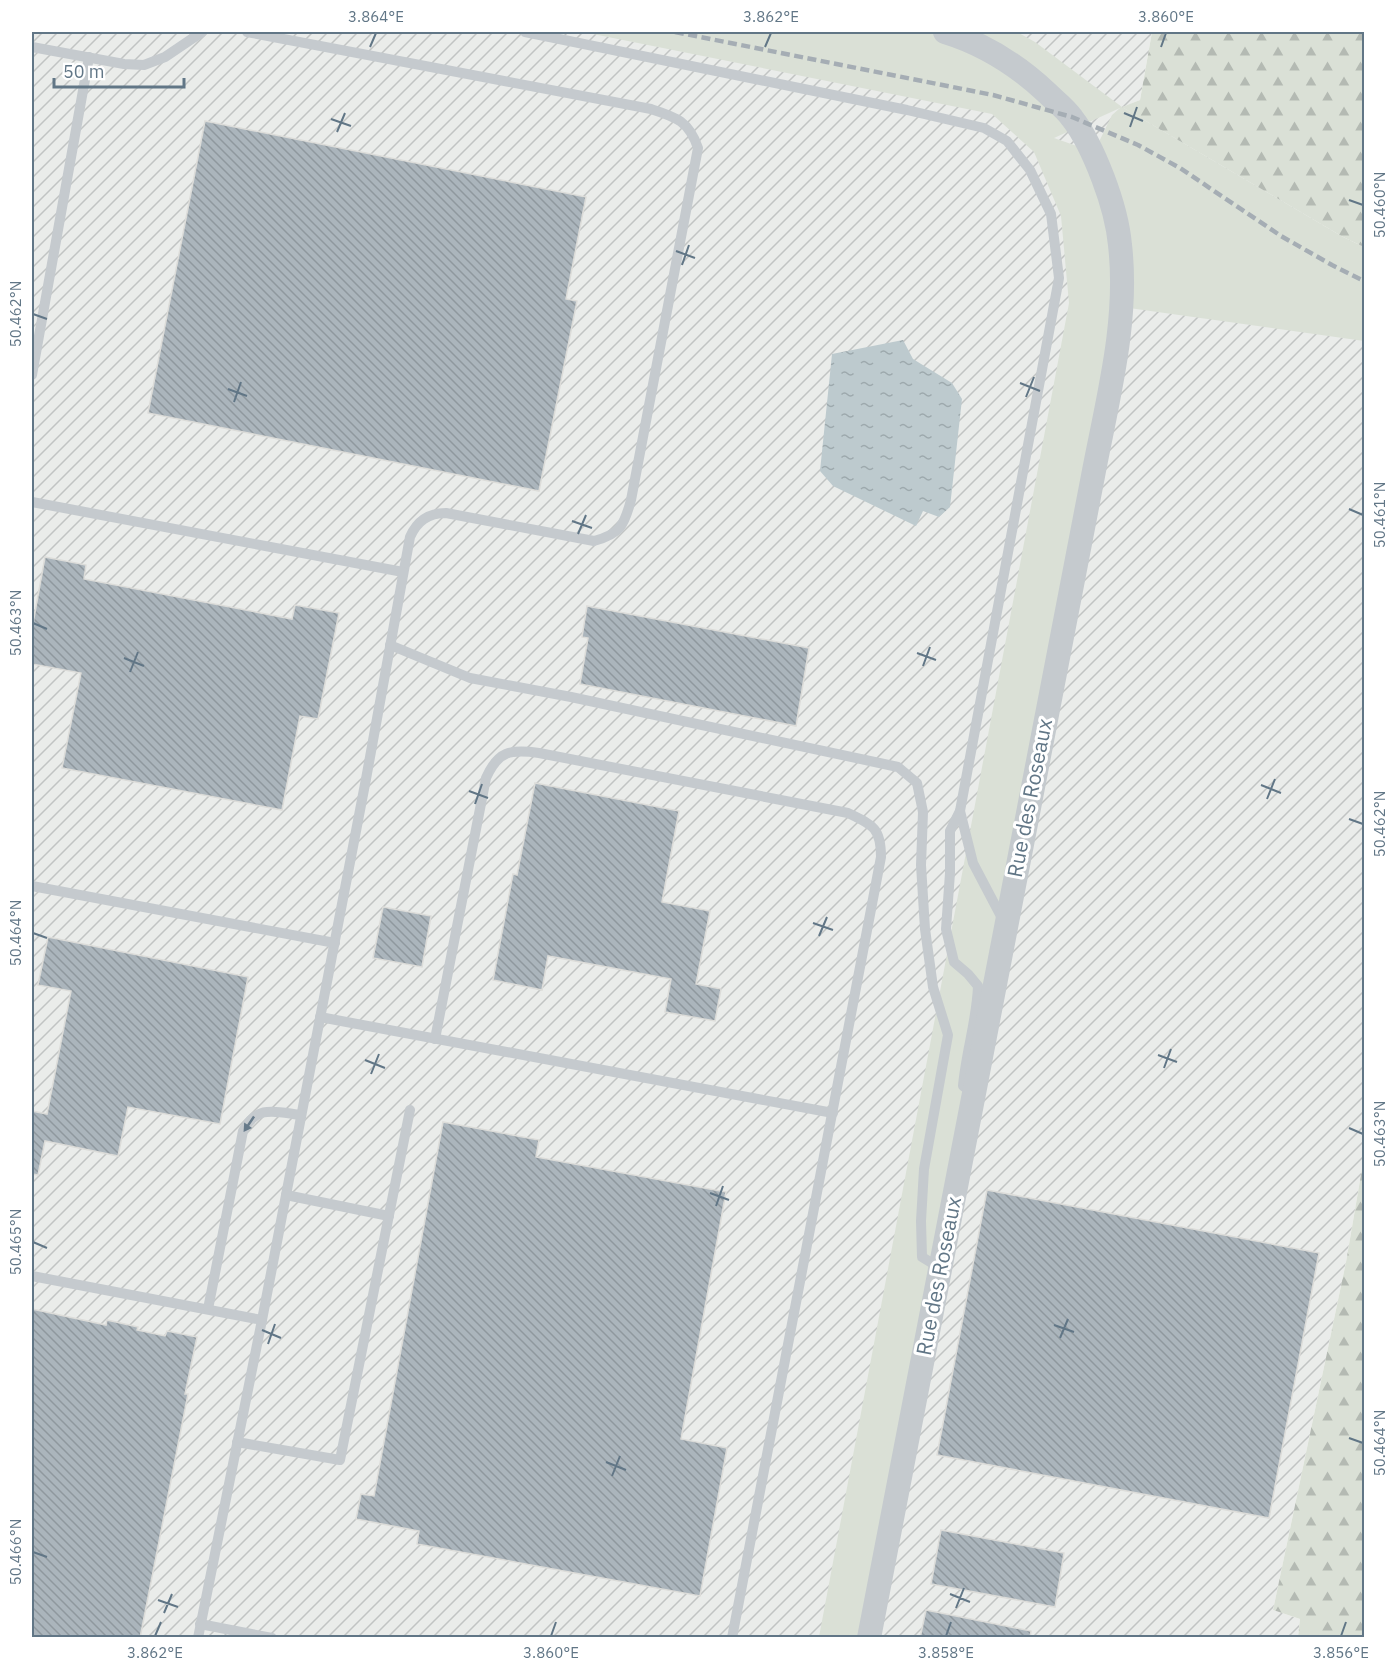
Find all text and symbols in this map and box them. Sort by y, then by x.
text: 3.864°E [348,7,404,26]
text: 3.862°E [743,7,799,26]
text: 3.860°E [1138,7,1194,26]
scale bar [54,51,184,89]
text: 50 m [63,60,105,83]
text: 50.460°N [1370,172,1389,238]
text: 50.462°N [6,281,25,347]
text: 50.461°N [1370,482,1389,548]
text: 50.463°N [6,590,25,656]
street label: Rue des Roseaux [1000,716,1058,880]
text: 50.462°N [1370,791,1389,857]
text: 50.464°N [6,900,25,966]
text: 50.463°N [1370,1101,1389,1167]
one-way arrow [243,1115,254,1132]
street label: Rue des Roseaux [909,1194,967,1358]
text: 50.465°N [6,1209,25,1275]
text: 50.464°N [1370,1410,1389,1476]
text: 50.466°N [6,1519,25,1585]
text: 3.862°E [127,1643,183,1662]
text: 3.860°E [523,1643,579,1662]
text: 3.858°E [918,1643,974,1662]
text: 3.856°E [1313,1643,1369,1662]

